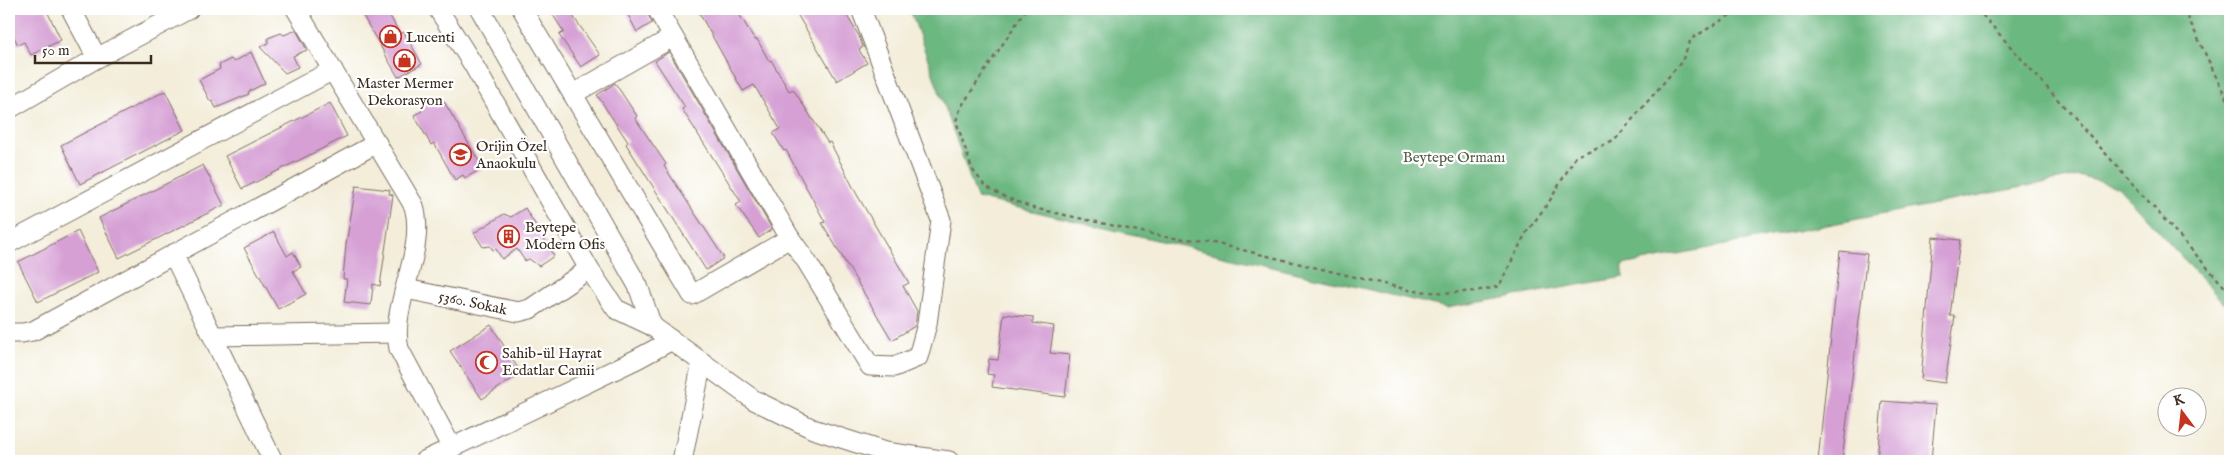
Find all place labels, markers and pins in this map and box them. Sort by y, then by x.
shop icon: Lucenti [378,25,402,49]
place label: Lucenti [406,28,455,47]
shop icon: Master Mermer Dekorasyon [393,48,417,72]
place label: Master Mermer Dekorasyon [357,74,454,110]
place label: Orijin Özel Anaokulu [475,137,548,173]
school or university icon: Orijin Özel Anaokulu [448,143,472,167]
place label: Beytepe Modern Ofis [525,218,605,254]
building icon: Beytepe Modern Ofis [497,224,521,248]
place label: Sahib-ül Hayrat Ecdatlar Camii [502,344,602,380]
mosque icon: Sahib-ül Hayrat Ecdatlar Camii [474,350,498,374]

